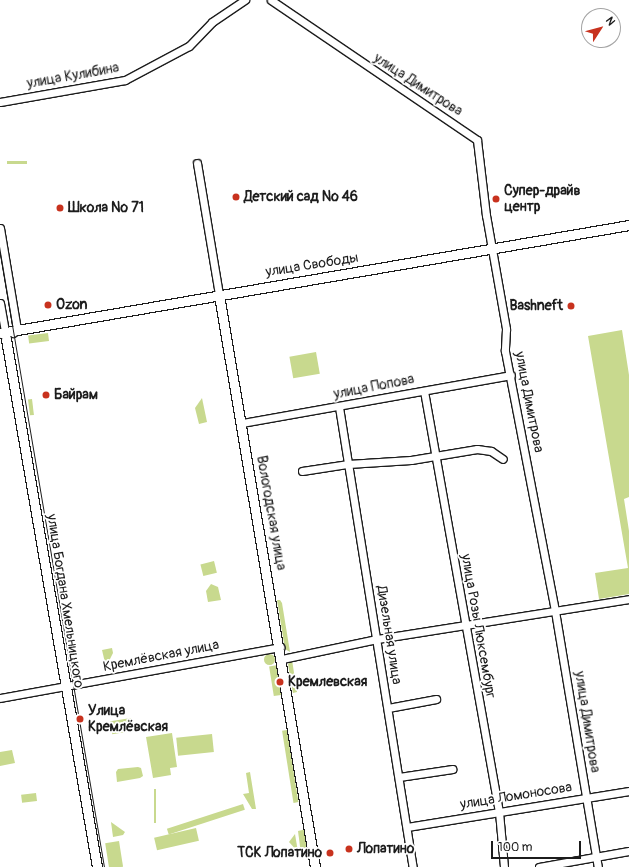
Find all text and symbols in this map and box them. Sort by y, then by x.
north arrow [581,8,621,48]
text: N [603,14,618,28]
street label: улица Димитрова [370,50,466,120]
street label: улица Кулибина [26,60,120,92]
place label: Супер-драйв центр [504,183,580,216]
place label: Детский сад № 46 [244,189,358,205]
marker: Детский сад № 46 [231,192,241,202]
marker: Супер-драйв центр [491,194,501,204]
place label: Школа № 71 [68,200,144,216]
marker: Школа № 71 [55,203,65,213]
street label: улица Свободы [264,249,360,281]
place label: Ozon [56,297,87,313]
place label: Bashneft [510,298,563,314]
marker: Ozon [43,300,53,310]
marker: Bashneft [566,301,576,311]
street label: улица Димитрова [511,350,547,454]
street label: улица Попова [332,371,416,403]
place label: Байрам [54,387,98,403]
marker: Байрам [41,390,51,400]
street label: Вологодская улица [253,454,289,572]
street label: улица Богдана Хмельницкого [43,513,87,689]
street label: улица Розы Люксембург [457,552,499,700]
street label: Дизельная улица [373,584,405,686]
street label: Кремлёвская улица [102,637,220,675]
street label: улица Димитрова [571,670,603,774]
place label: Кремлевская [288,674,367,690]
marker: Кремлевская [275,677,285,687]
place label: Улица Кремлёвская [88,703,168,736]
marker: Улица Кремлёвская [75,714,85,724]
street label: улица Ломоносова [459,779,573,813]
scale bar [493,833,583,859]
text: 100 m [498,840,532,855]
place label: Лопатино [357,841,414,857]
marker: Лопатино [344,844,354,854]
place label: ТСК Лопатино [237,845,322,861]
marker: ТСК Лопатино [325,848,335,858]

